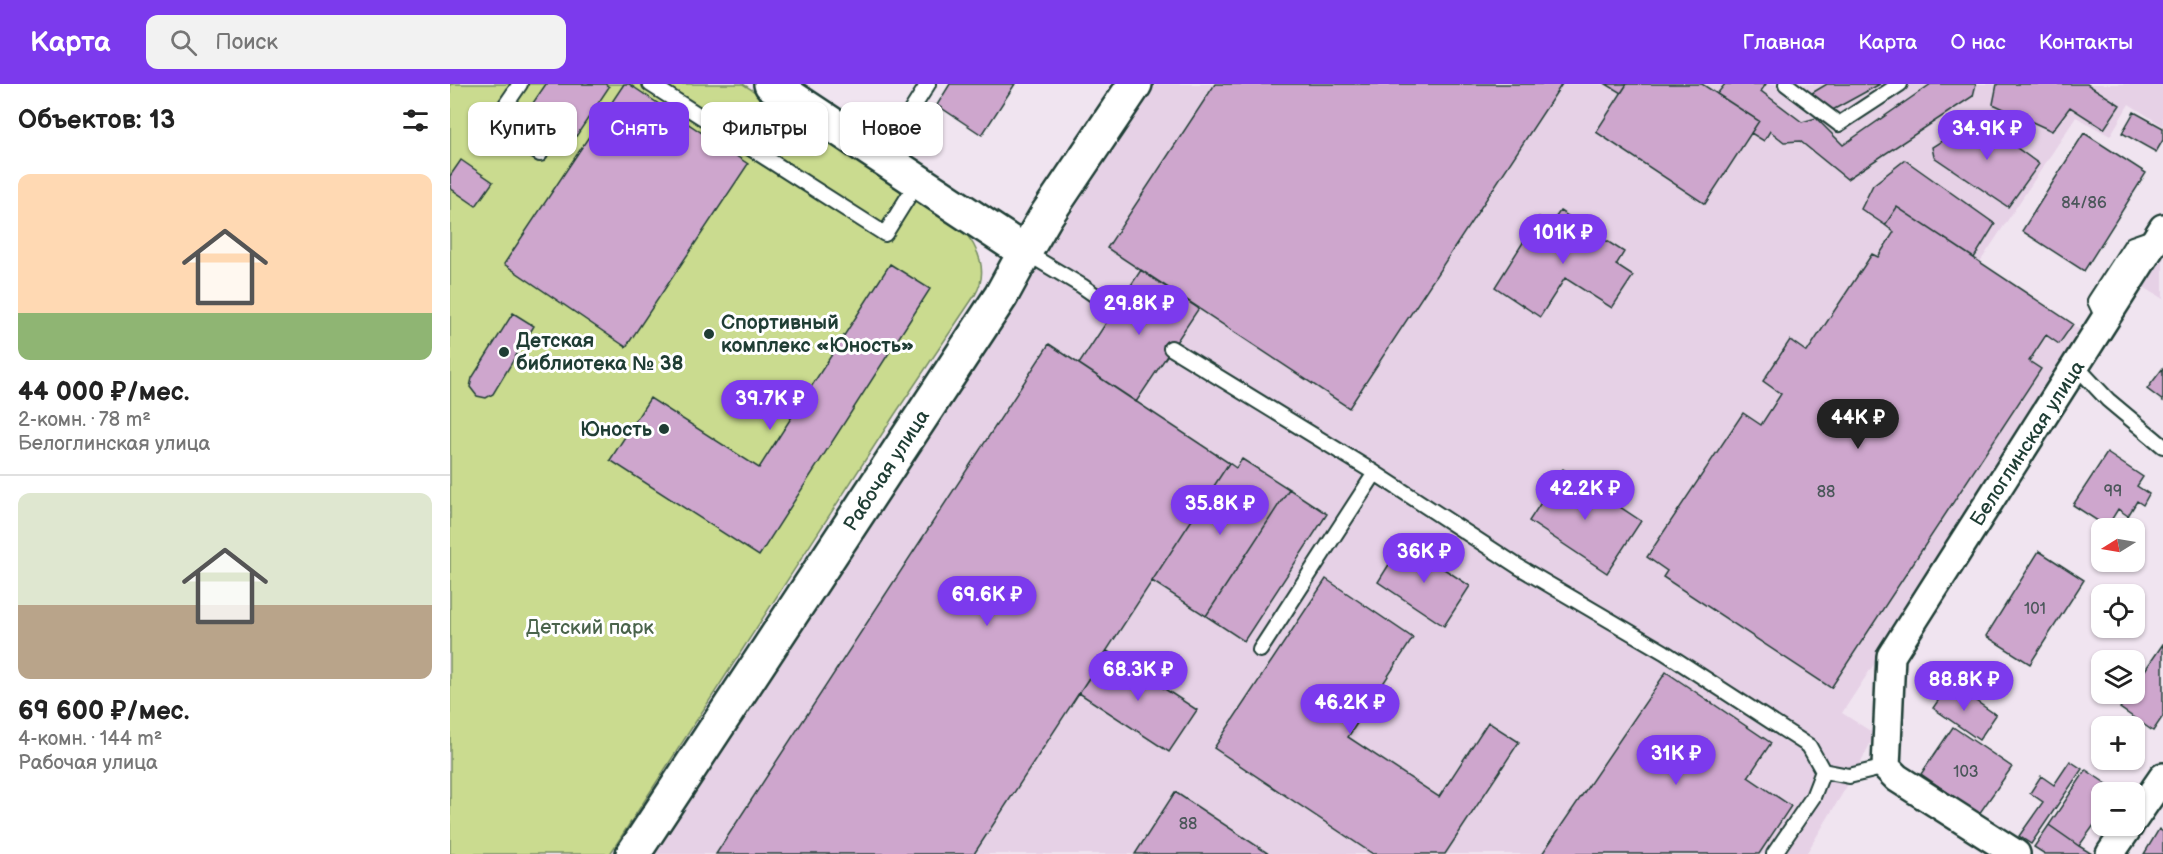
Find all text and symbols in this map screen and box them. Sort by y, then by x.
search box [146,15,566,69]
text: Карта [30,26,110,59]
icon: search [167,26,200,59]
text: Поиск [215,29,278,56]
text: Главная [1742,30,1825,55]
text: Карта [1858,30,1917,55]
text: О нас [1950,30,2006,55]
text: Контакты [2039,30,2133,55]
chip: Купить [468,102,577,156]
chip: Снять [589,102,689,156]
chip: Фильтры [701,102,828,156]
chip: Новое [840,102,943,156]
icon: filters [399,104,432,137]
text: Объектов: 13 [18,105,175,136]
pin: 34.9K ₽ [1932,110,2042,161]
text: 34.9K ₽ [1952,117,2022,141]
house number: 84/86 [2061,194,2107,213]
icon: home [171,213,279,321]
pin: 101K ₽ [1514,214,1612,265]
text: 101K ₽ [1533,221,1593,245]
pin: 29.8K ₽ [1084,285,1194,336]
text: 29.8K ₽ [1104,292,1174,316]
place label: Спортивный комплекс «Юность» [721,311,914,358]
marker: Спортивный комплекс «Юность» [702,327,716,341]
place label: Детская библиотека № 38 [516,329,683,376]
marker: Детская библиотека № 38 [497,345,511,359]
street label: Белоглинская улица [1965,356,2090,531]
text: 44 000 ₽/мес. [18,377,190,408]
pin: 39.7K ₽ [715,380,825,431]
text: 39.7K ₽ [735,387,805,411]
pin: 44K ₽ [1816,399,1900,450]
street label: Рабочая улица [839,405,935,536]
text: 44K ₽ [1831,406,1885,430]
text: 2-комн. · 78 m² [18,408,151,432]
place label: Юность [580,418,653,442]
marker: Юность [657,422,671,436]
text: Белоглинская улица [18,432,210,456]
pin: 42.2K ₽ [1530,470,1640,521]
text: 42.2K ₽ [1550,477,1620,501]
house number: 99 [2104,482,2122,501]
house number: 88 [1817,483,1835,502]
pin: 35.8K ₽ [1165,485,1275,536]
text: 35.8K ₽ [1185,492,1255,516]
north arrow [2091,518,2145,572]
map controls [2091,518,2145,836]
icon: home [171,532,279,640]
pin: 36K ₽ [1382,533,1466,584]
text: 36K ₽ [1397,540,1451,564]
pin: 69.6K ₽ [932,576,1042,627]
text: 69.6K ₽ [952,583,1023,607]
button: locate [2091,584,2145,638]
house number: 101 [2024,600,2046,619]
park label: Детский парк [526,616,654,640]
button: layers [2091,650,2145,704]
pin: 68.3K ₽ [1083,651,1193,702]
text: 68.3K ₽ [1103,658,1173,682]
pin: 88.8K ₽ [1909,661,2019,712]
text: 88.8K ₽ [1928,668,2000,692]
pin: 46.2K ₽ [1295,684,1405,735]
text: 46.2K ₽ [1315,691,1385,715]
text: 69 600 ₽/мес. [18,696,189,727]
button: + [2091,716,2145,770]
text: 4-комн. · 144 m² [18,727,162,751]
pin: 31K ₽ [1634,735,1718,786]
text: 31K ₽ [1651,742,1701,766]
text: Рабочая улица [18,751,158,775]
house number: 103 [1953,763,1979,782]
button: − [2091,782,2145,836]
house number: 88 [1179,815,1197,834]

